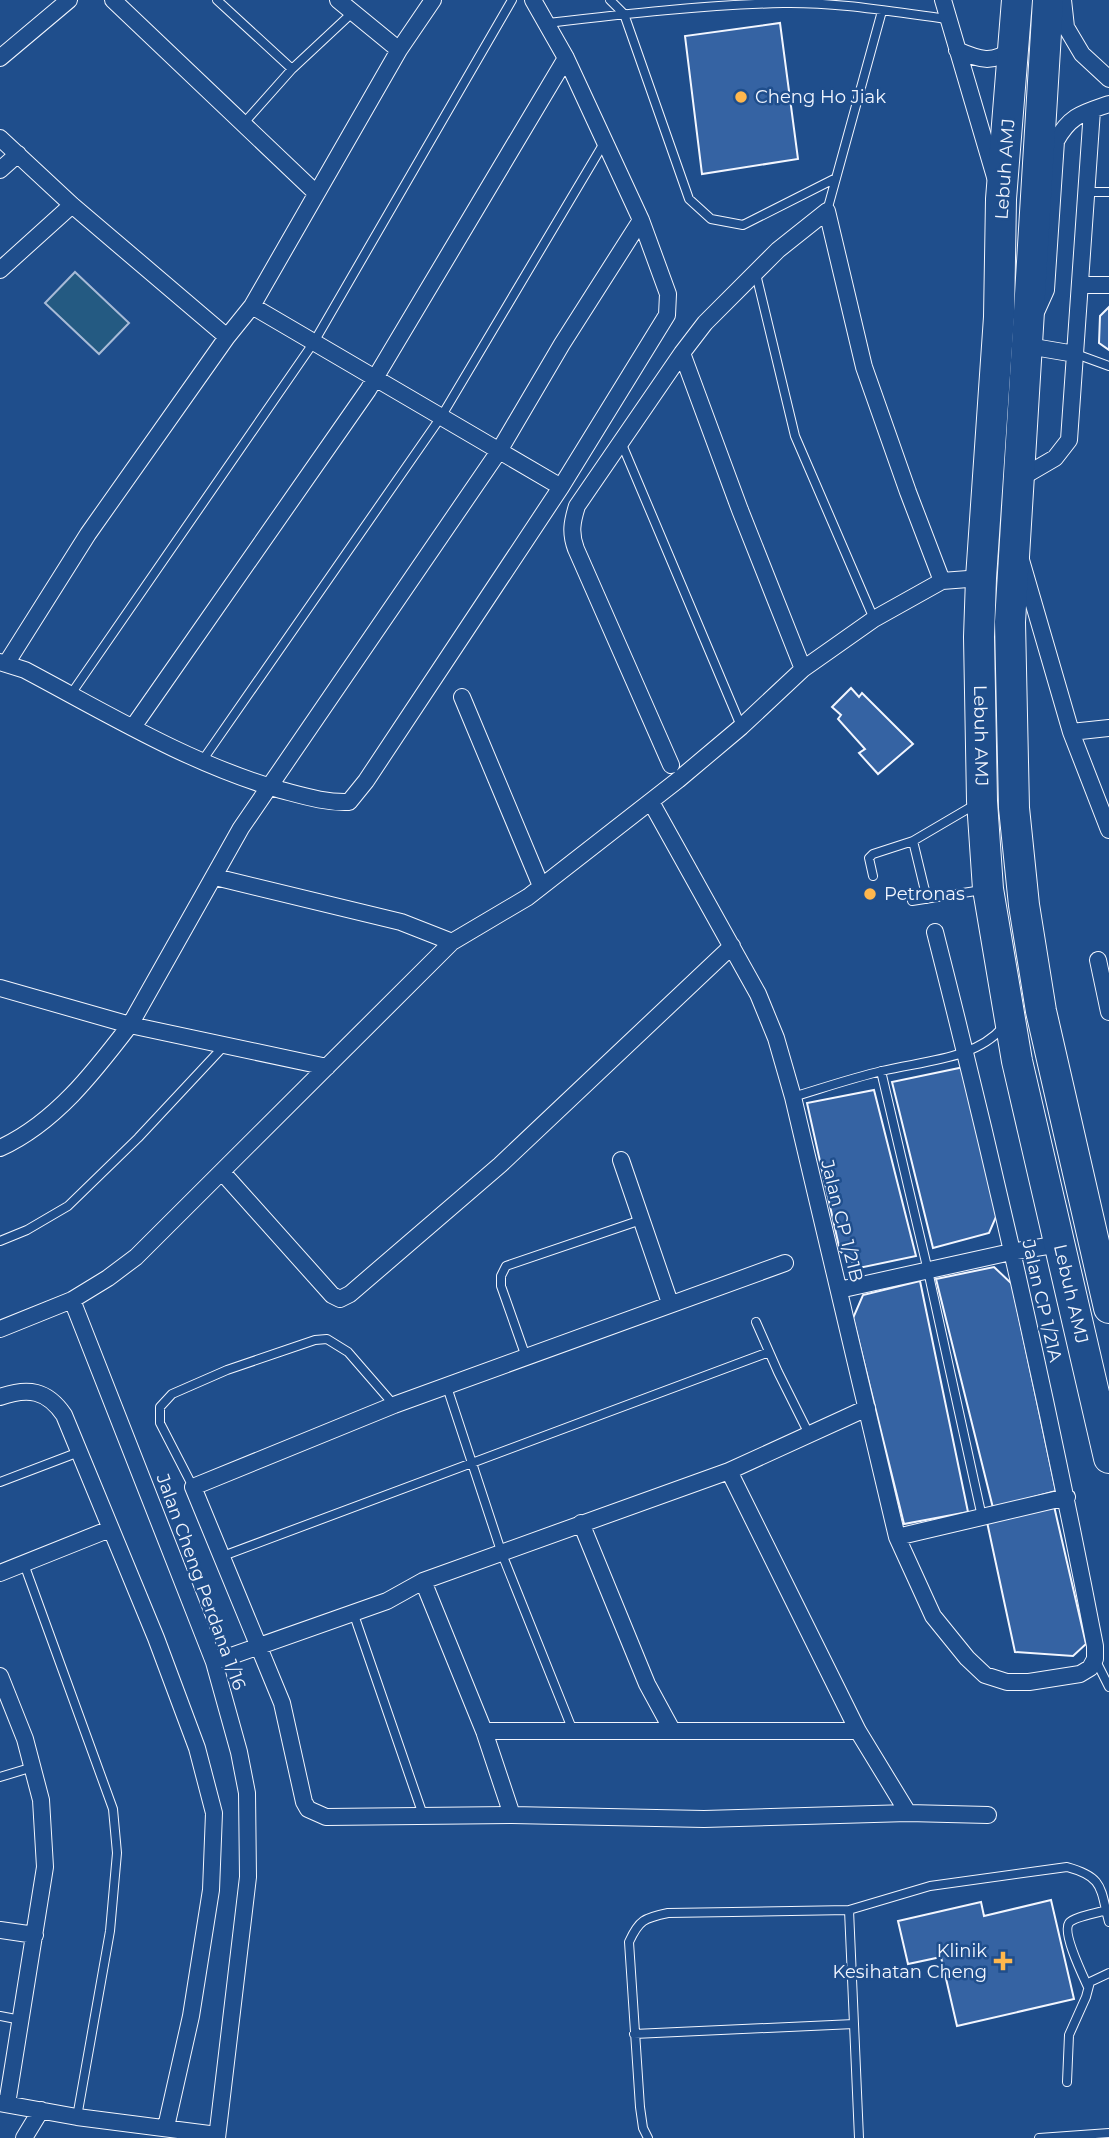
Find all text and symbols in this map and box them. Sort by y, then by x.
place label: Cheng Ho Jiak [755,86,886,108]
marker: Cheng Ho Jiak [733,89,749,105]
street label: Lebuh AMJ [990,118,1020,220]
street label: Lebuh AMJ [969,685,993,787]
place label: Petronas [884,883,965,905]
marker: Petronas [862,886,878,902]
street label: Jalan CP 1/21B [816,1157,868,1284]
street label: Jalan CP 1/21A [1017,1237,1067,1364]
street label: Lebuh AMJ [1049,1242,1093,1346]
street label: Jalan Cheng Perdana 1/16 [151,1470,250,1693]
place label: Klinik Kesihatan Cheng [833,1940,987,1983]
marker: Klinik Kesihatan Cheng [993,1951,1013,1971]

